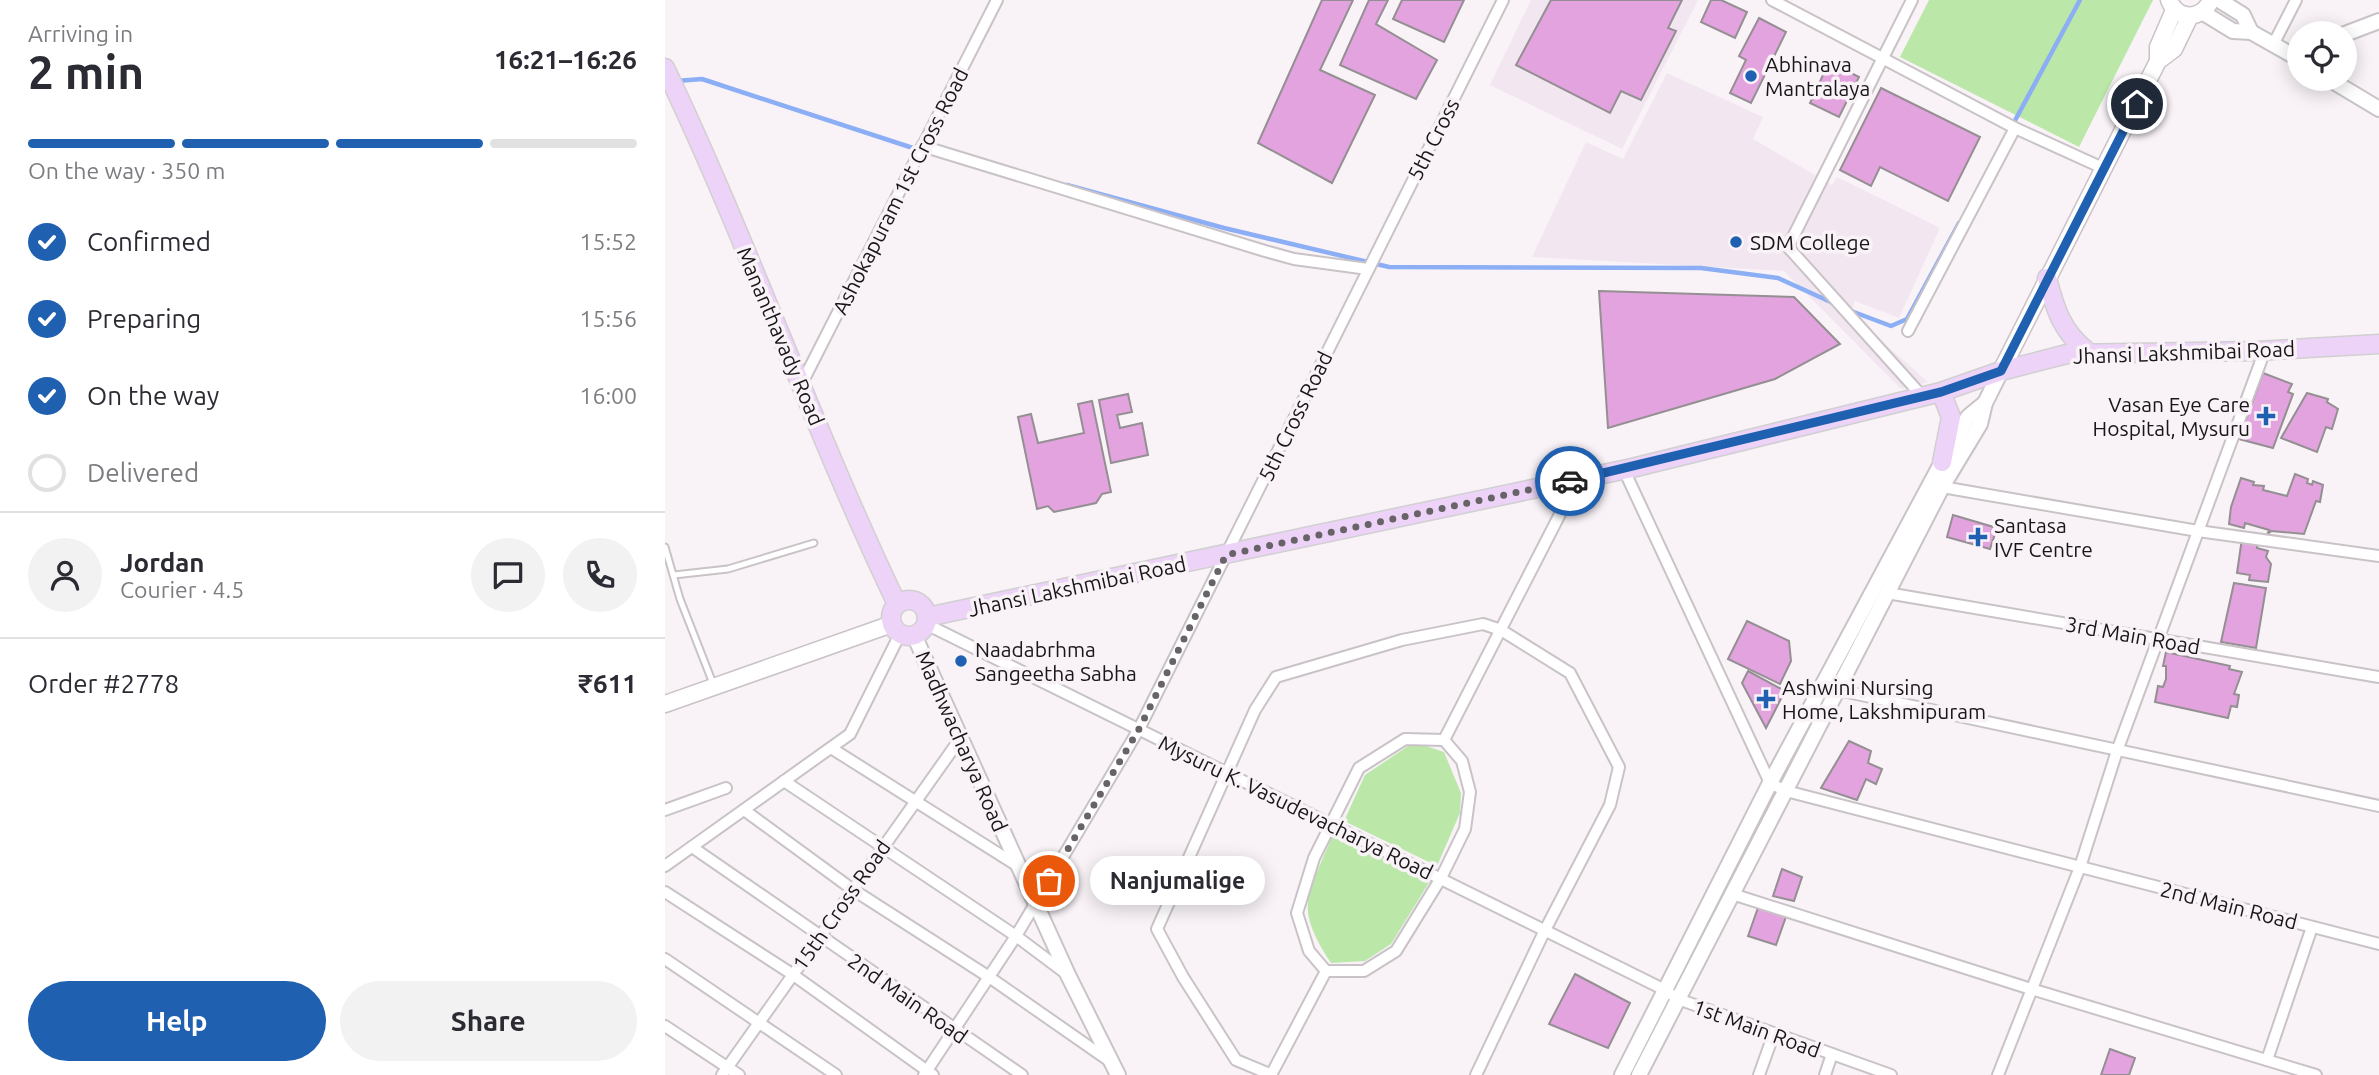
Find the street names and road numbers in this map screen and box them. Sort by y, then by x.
street label: Ashokapuram 1st Cross Road [827,64,973,318]
street label: 5th Cross [1402,94,1464,184]
street label: Mananthavady Road [733,243,829,429]
street label: Jhansi Lakshmibai Road [2073,336,2295,368]
street label: 5th Cross Road [1253,347,1337,485]
street label: Jhansi Lakshmibai Road [966,551,1188,621]
street label: 3rd Main Road [2064,611,2202,659]
street label: Madhwacharya Road [911,647,1013,835]
street label: Mysuru K. Vasudevacharya Road [1155,730,1437,884]
street label: 15th Cross Road [787,835,895,975]
street label: 2nd Main Road [2158,876,2300,934]
street label: 2nd Main Road [844,948,972,1048]
street label: 1st Main Road [1690,994,1824,1062]

